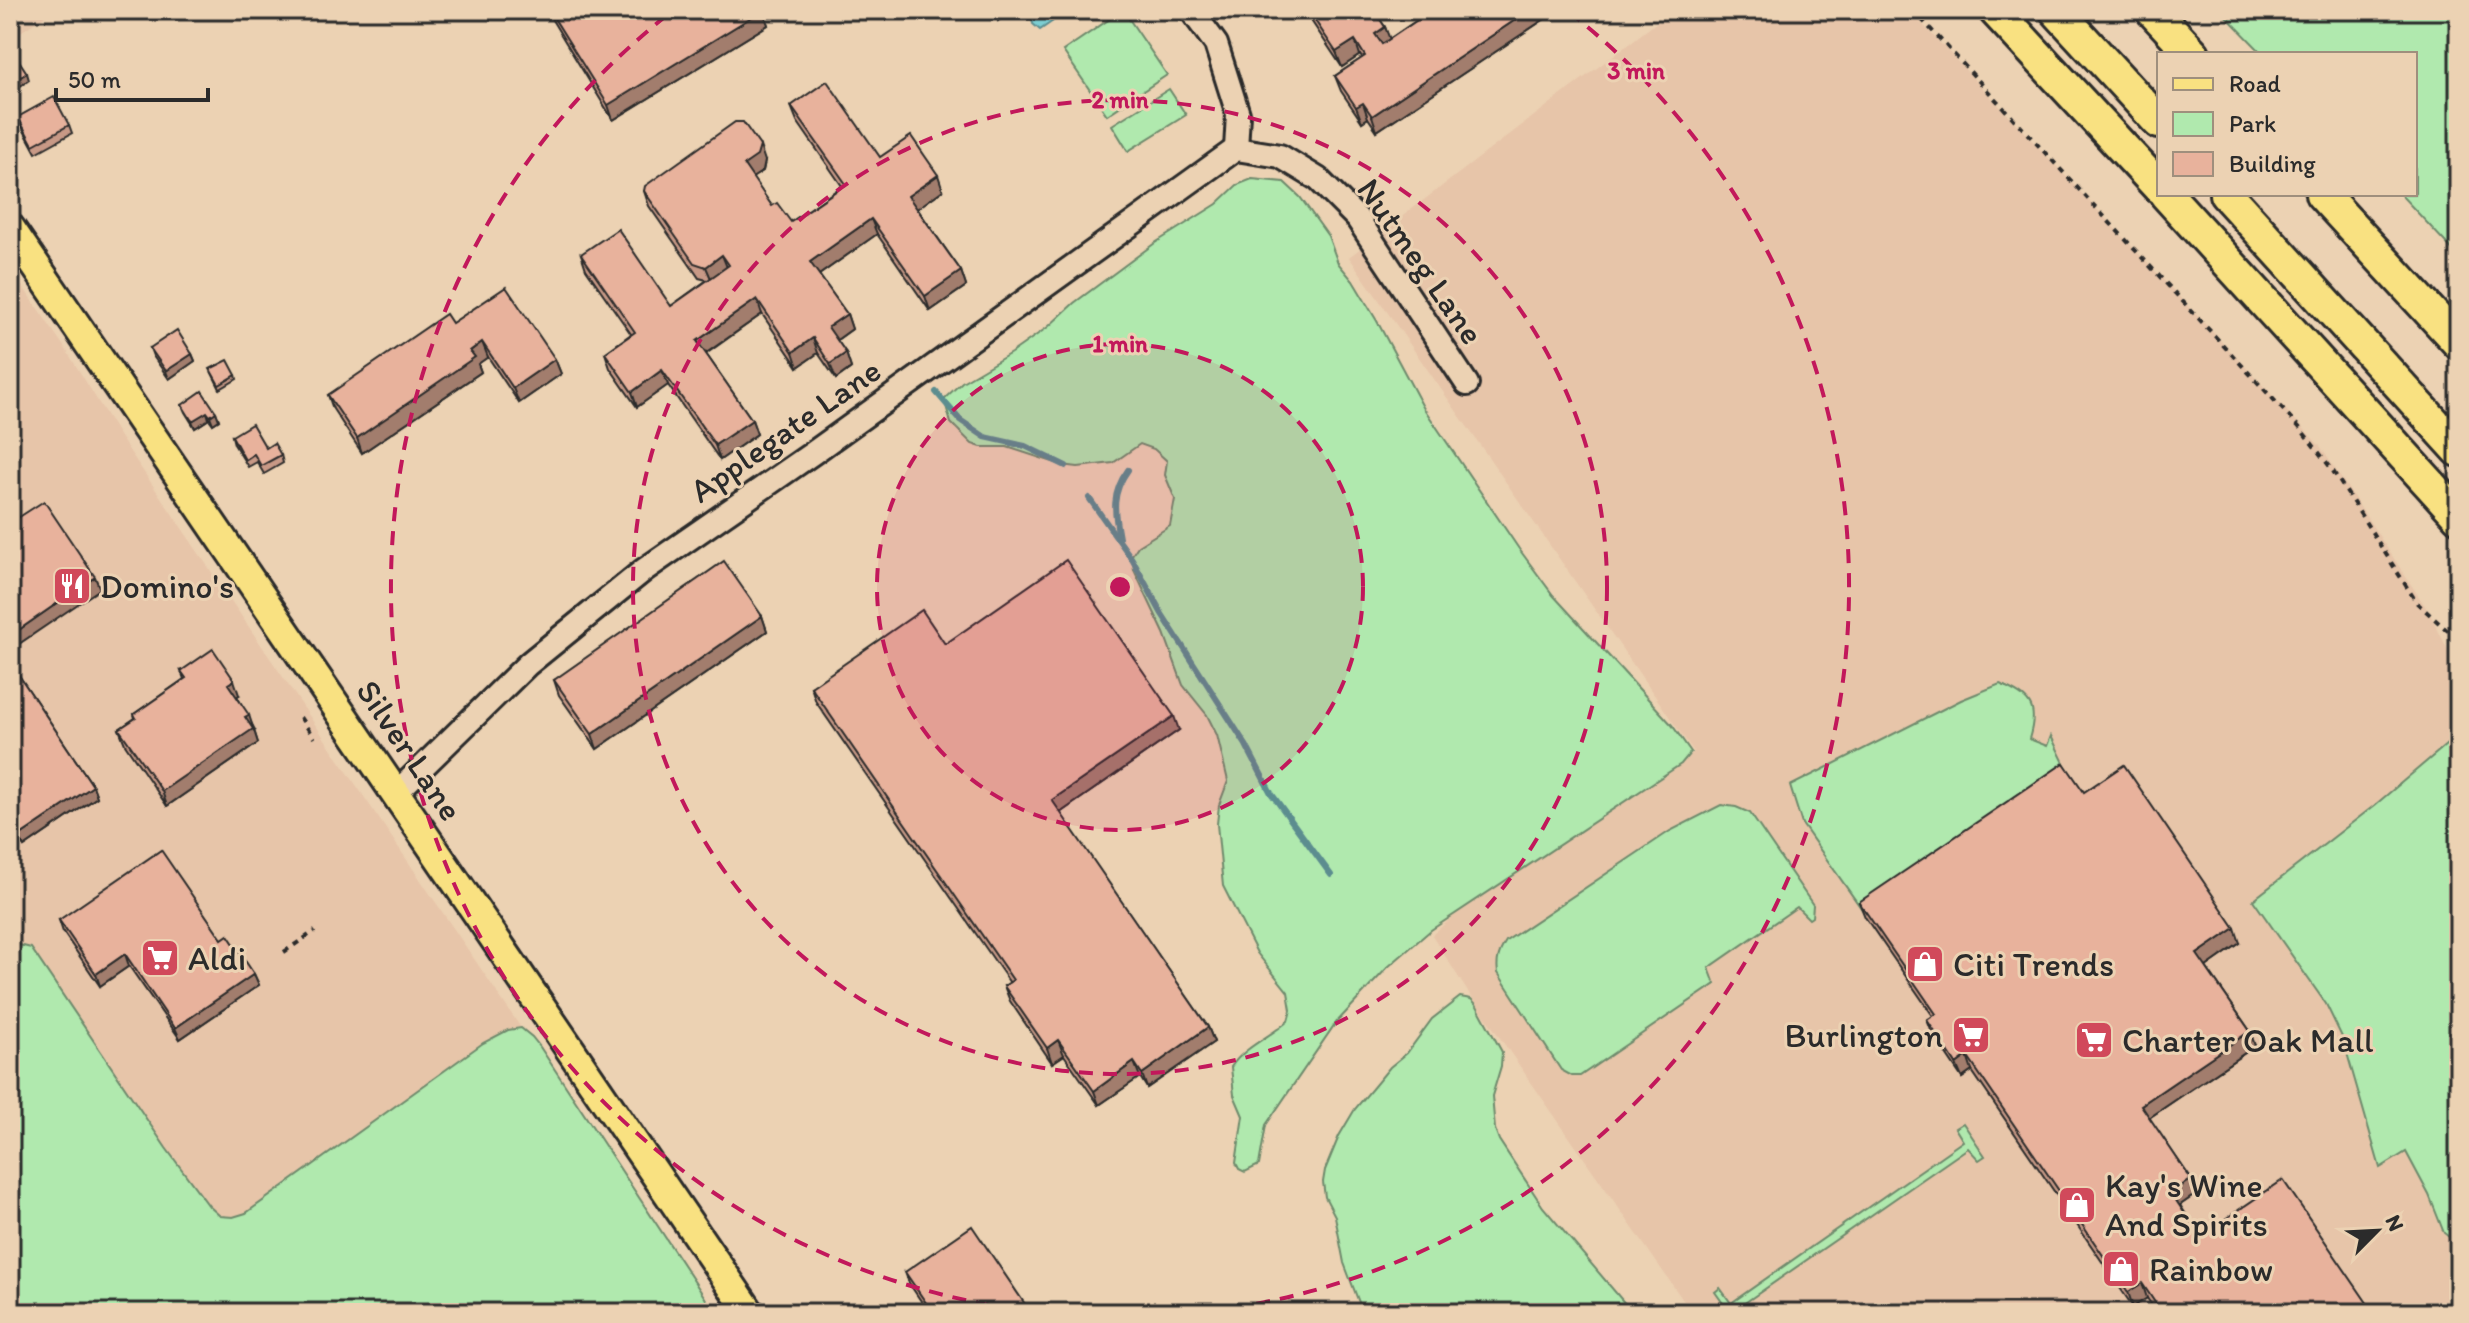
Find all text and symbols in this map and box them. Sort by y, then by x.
scale bar [56,52,208,102]
legend [2157,52,2417,196]
text: 3 min [1607,56,1665,85]
text: 50 m [68,65,121,94]
text: Road [2229,69,2281,98]
text: 2 min [1091,85,1149,114]
text: Park [2229,109,2276,138]
text: Building [2229,149,2316,178]
street label: Nutmeg Lane [1348,170,1493,352]
text: 1 min [1092,329,1148,358]
street label: Applegate Lane [682,349,889,511]
restaurant icon: Domino's [51,565,93,607]
place label: Domino's [100,566,234,607]
centre of rings [1106,573,1134,601]
street label: Silver Lane [348,672,472,828]
supermarket icon: Aldi [139,937,181,979]
place label: Aldi [188,938,246,979]
shop icon: Citi Trends [1904,943,1946,985]
place label: Citi Trends [1953,944,2114,985]
supermarket icon: Burlington [1950,1014,1992,1056]
place label: Burlington [1784,1015,1943,1056]
supermarket icon: Charter Oak Mall [2073,1019,2115,1061]
place label: Charter Oak Mall [2122,1020,2374,1061]
place label: Kay's Wine And Spirits [2105,1165,2268,1245]
shop icon: Kay's Wine And Spirits [2056,1184,2098,1226]
north arrow [2337,1191,2417,1271]
text: N [2379,1211,2410,1235]
shop icon: Rainbow [2100,1248,2142,1290]
place label: Rainbow [2149,1249,2273,1290]

